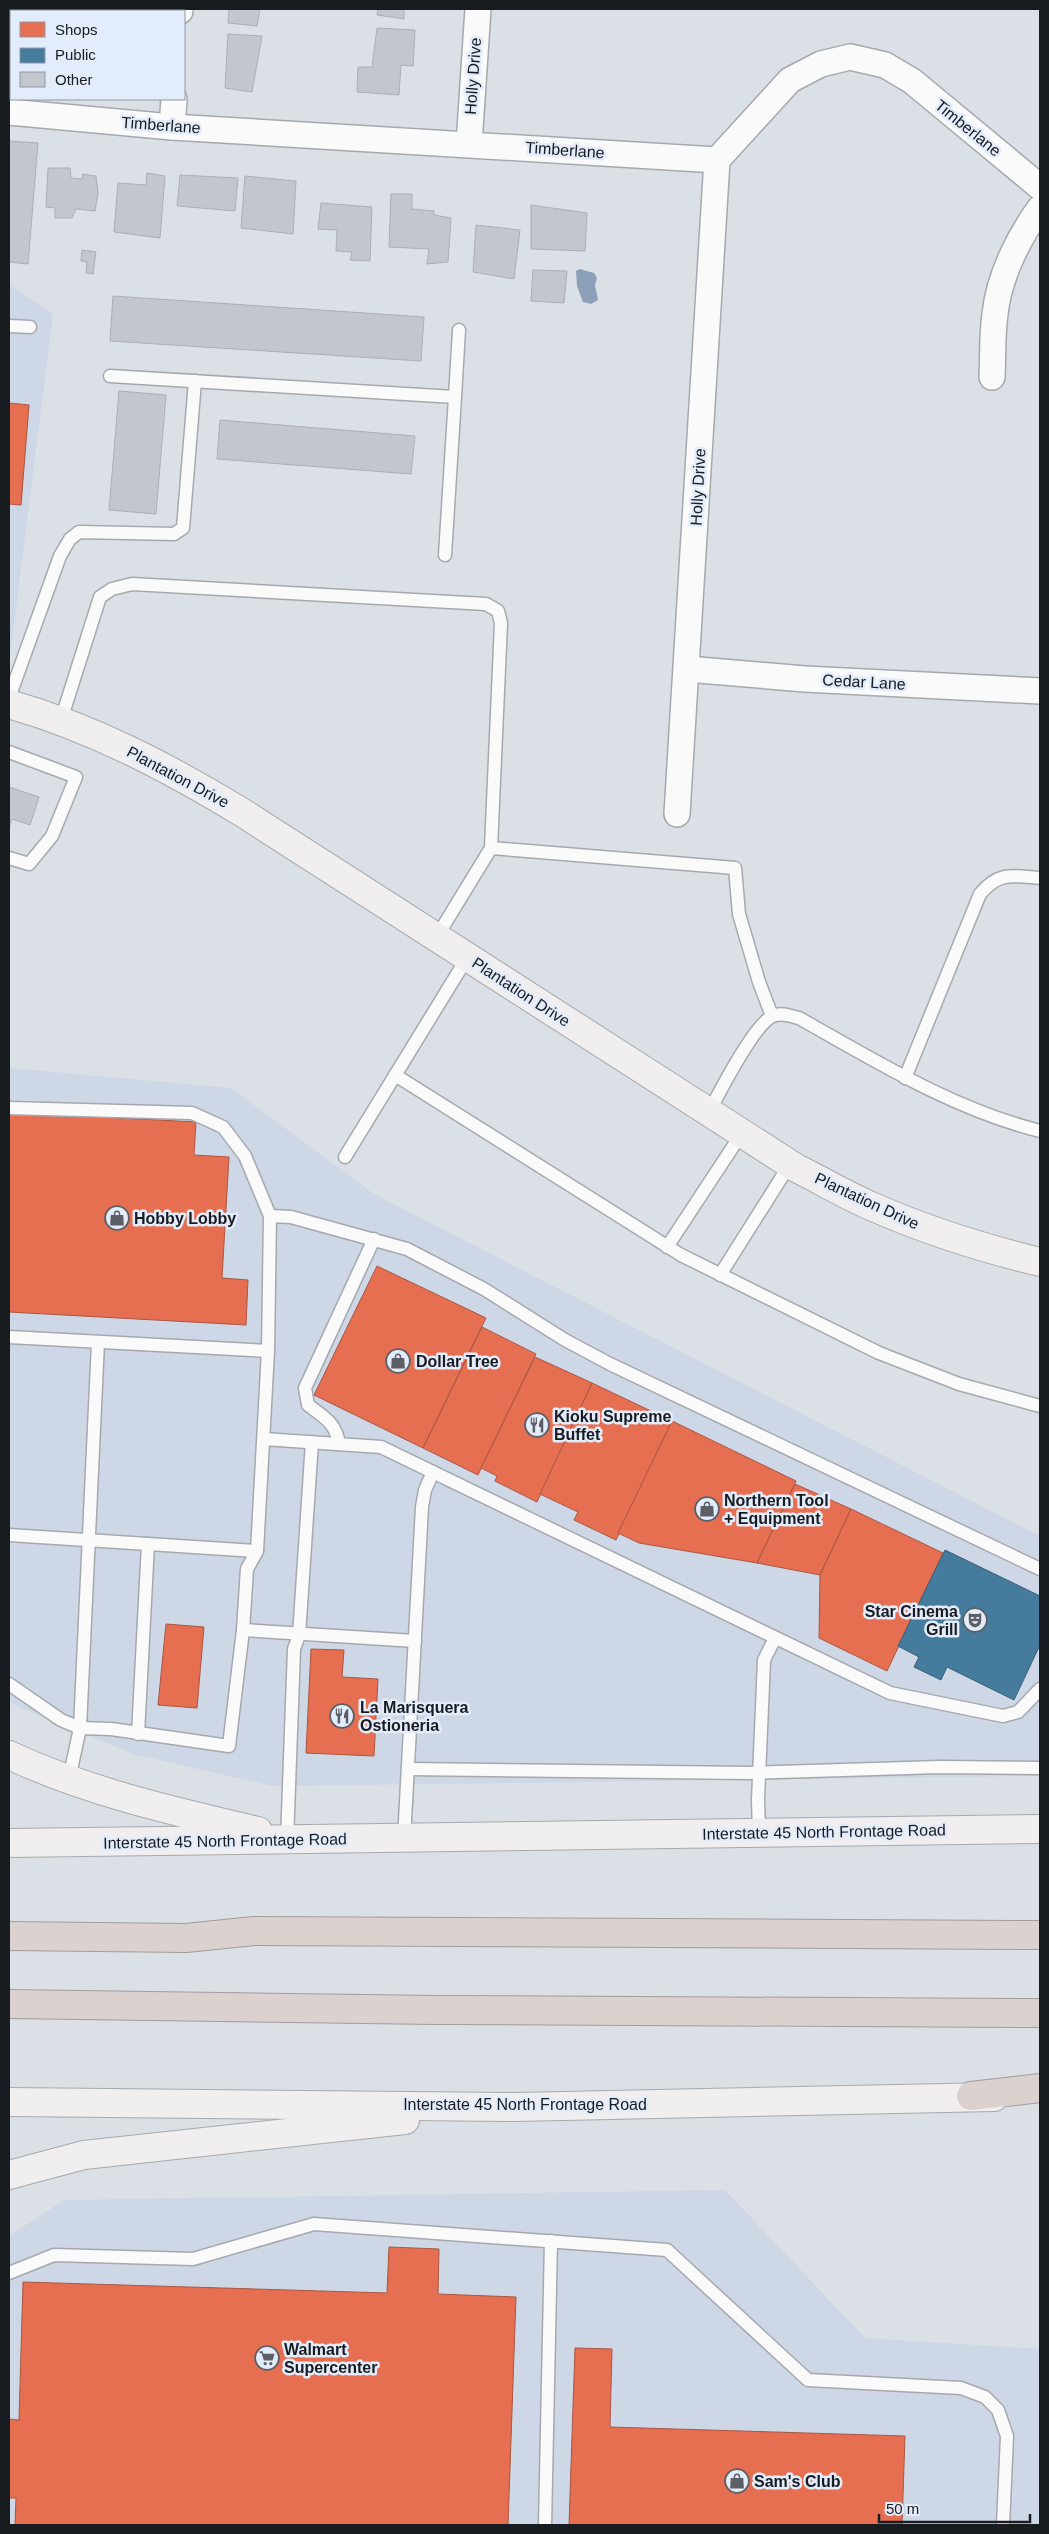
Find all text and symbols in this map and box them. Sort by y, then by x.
legend [10,10,185,100]
text: Shops [55,21,98,38]
street label: Holly Drive [462,37,484,115]
text: Public [55,46,96,63]
text: Other [55,71,93,88]
street label: Timberlane [932,96,1004,160]
street label: Timberlane [121,114,201,136]
street label: Timberlane [525,139,605,161]
street label: Holly Drive [687,448,709,526]
street label: Cedar Lane [822,671,906,693]
street label: Plantation Drive [124,743,232,811]
street label: Plantation Drive [469,954,573,1030]
street label: Plantation Drive [812,1169,922,1233]
shop icon: Hobby Lobby [104,1205,130,1231]
place label: Hobby Lobby [134,1210,236,1227]
shop icon: Dollar Tree [385,1348,411,1374]
place label: Dollar Tree [416,1353,499,1370]
place label: Kioku Supreme Buffet [554,1408,671,1443]
restaurant icon: Kioku Supreme Buffet [524,1412,550,1438]
place label: Northern Tool + Equipment [724,1492,829,1527]
shop icon: Northern Tool + Equipment [694,1496,720,1522]
place label: Star Cinema Grill [865,1603,958,1638]
theatre icon: Star Cinema Grill [962,1607,988,1633]
place label: La Marisquera Ostioneria [360,1699,469,1734]
restaurant icon: La Marisquera Ostioneria [329,1703,355,1729]
street label: Interstate 45 North Frontage Road [702,1821,946,1843]
street label: Interstate 45 North Frontage Road [103,1830,347,1852]
street label: Interstate 45 North Frontage Road [403,2096,647,2113]
place label: Walmart Supercenter [284,2341,377,2376]
supermarket icon: Walmart Supercenter [254,2345,280,2371]
shop icon: Sam's Club [724,2468,750,2494]
place label: Sam's Club [754,2473,841,2490]
scale bar [879,2492,1030,2524]
text: 50 m [886,2500,919,2517]

